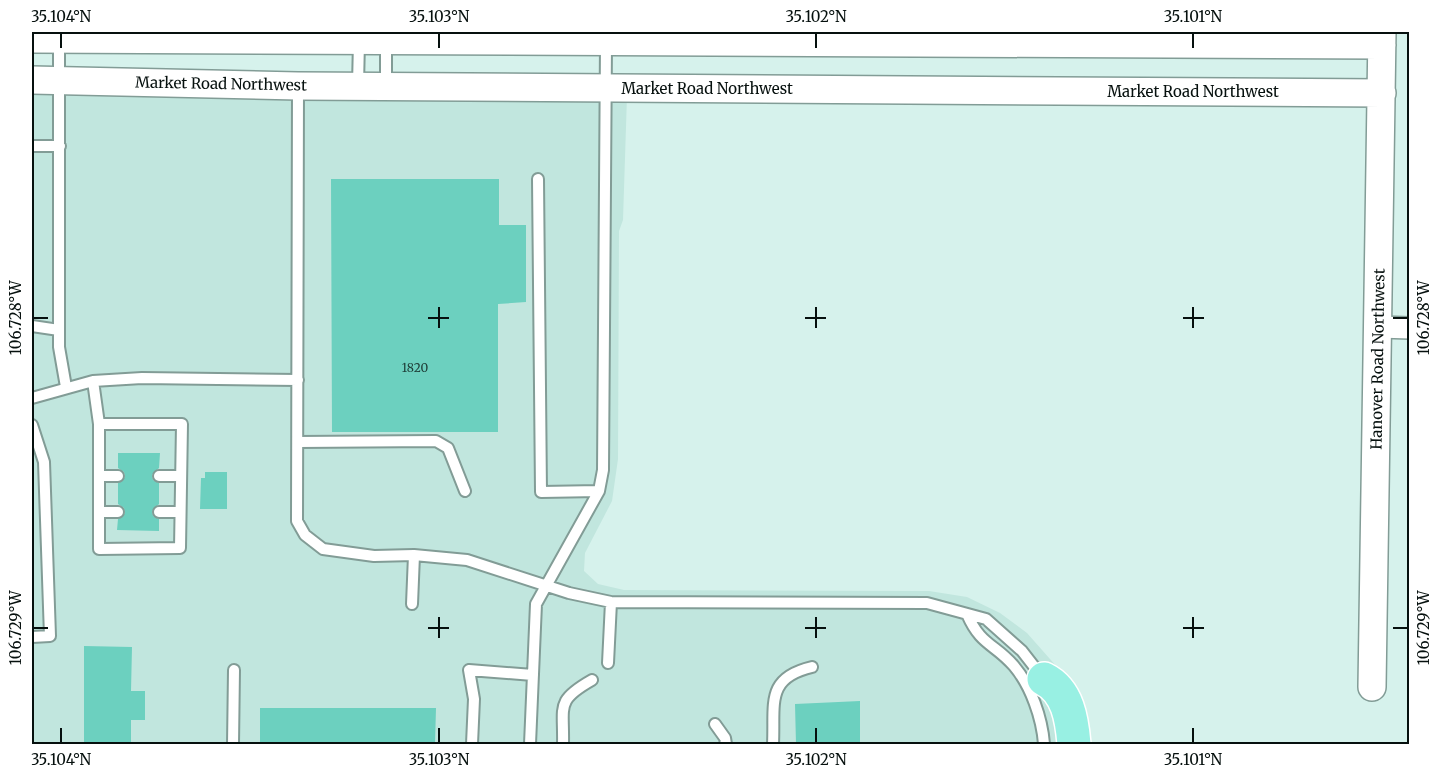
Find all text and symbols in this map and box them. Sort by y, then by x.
text: 35.104°N [31,7,92,26]
text: 35.103°N [409,7,470,26]
text: 35.102°N [785,7,847,26]
text: 35.101°N [1164,7,1223,26]
street label: Market Road Northwest [135,73,307,94]
street label: Market Road Northwest [621,79,793,98]
street label: Market Road Northwest [1107,82,1279,101]
street label: Hanover Road Northwest [1366,268,1389,450]
text: 106.728°W [6,280,25,355]
text: 106.728°W [1414,280,1433,355]
house number: 1820 [402,360,429,375]
text: 106.729°W [6,590,25,665]
text: 106.729°W [1414,590,1433,665]
text: 35.104°N [31,750,92,769]
text: 35.103°N [409,750,470,769]
text: 35.102°N [785,750,847,769]
text: 35.101°N [1164,750,1223,769]

